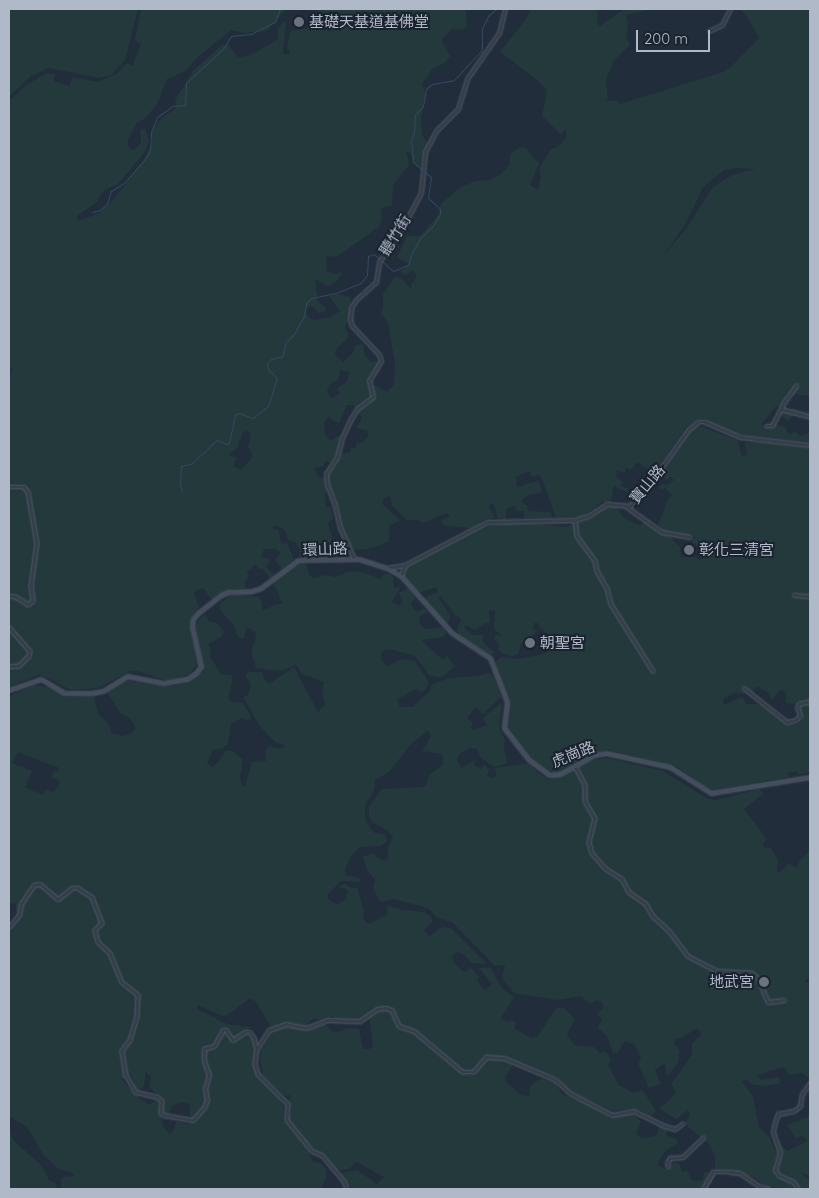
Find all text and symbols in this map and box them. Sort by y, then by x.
place label: 基礎天基道基佛堂 [309,13,429,31]
marker: 基礎天基道基佛堂 [293,16,305,28]
scale bar [639,20,713,52]
text: 200 m [644,29,688,48]
street label: 聽竹街 [375,211,415,259]
street label: 寶山路 [626,461,668,507]
street label: 環山路 [302,539,348,559]
place label: 彰化三清宮 [699,541,774,559]
marker: 彰化三清宮 [683,544,695,556]
place label: 朝聖宮 [540,634,585,652]
marker: 朝聖宮 [524,637,536,649]
street label: 虎崗路 [549,737,597,771]
place label: 地武宮 [709,973,754,991]
marker: 地武宮 [758,976,770,988]

